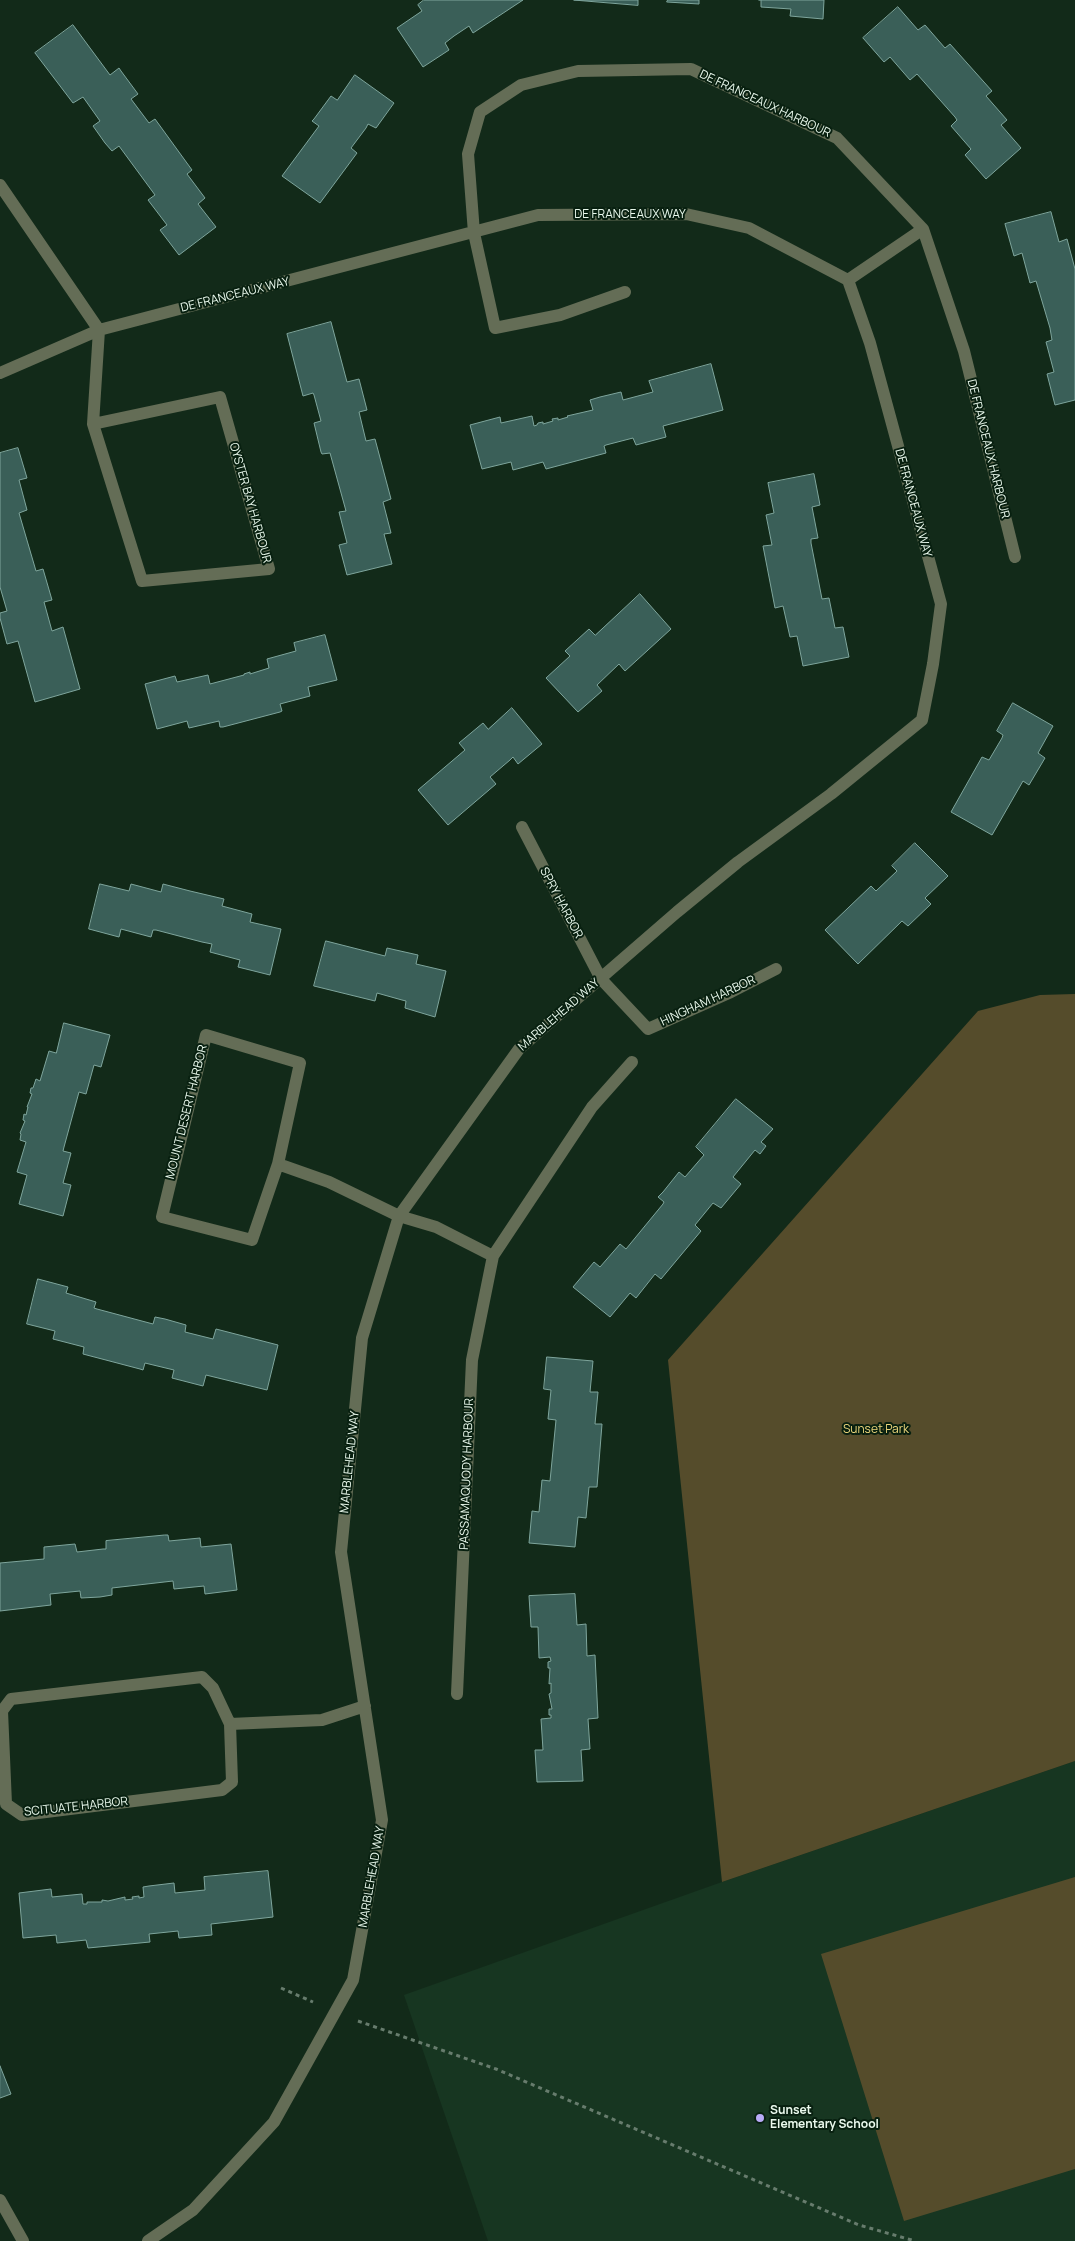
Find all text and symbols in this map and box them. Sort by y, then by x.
street label: DE FRANCEAUX HARBOUR [697,67,833,141]
street label: DE FRANCEAUX WAY [574,208,686,222]
street label: DE FRANCEAUX WAY [179,275,291,315]
street label: DE FRANCEAUX HARBOUR [964,378,1012,520]
street label: OYSTER BAY HARBOUR [226,441,274,565]
street label: DE FRANCEAUX WAY [892,447,934,559]
street label: SPRY HARBOR [536,865,586,941]
street label: HINGHAM HARBOR [658,973,758,1029]
street label: MARBLEHEAD WAY [516,976,602,1054]
street label: MOUNT DESERT HARBOR [163,1043,211,1181]
street label: PASSAMAQUODY HARBOUR [457,1398,477,1550]
street label: MARBLEHEAD WAY [337,1410,363,1514]
park label: Sunset Park [843,1423,909,1437]
street label: SCITUATE HARBOR [23,1794,129,1820]
street label: MARBLEHEAD WAY [356,1825,388,1929]
place label: Sunset Elementary School [770,2104,879,2132]
marker: Sunset Elementary School [754,2112,766,2124]

